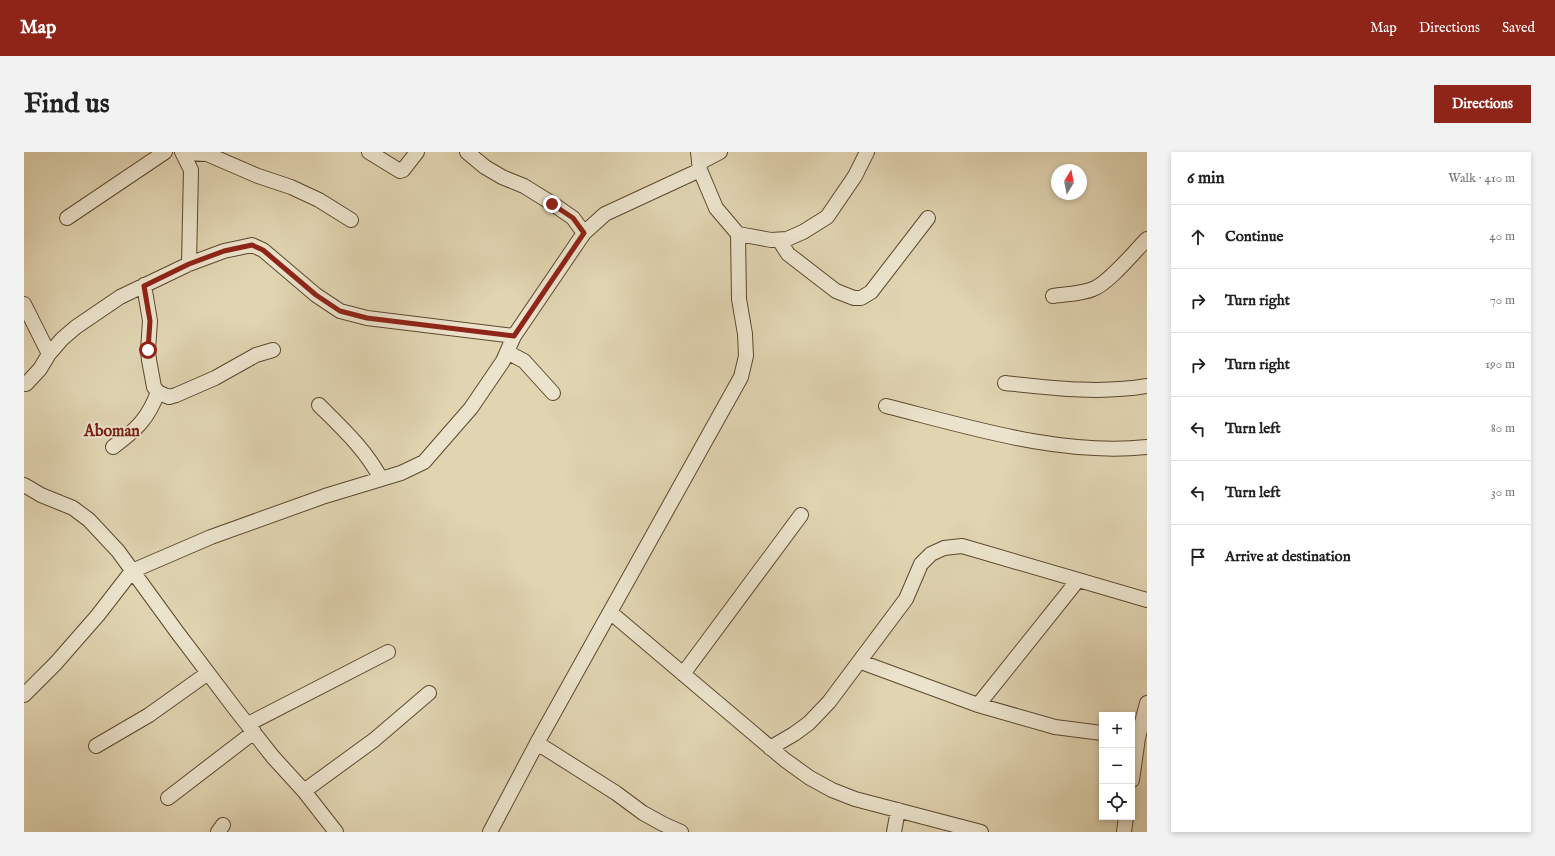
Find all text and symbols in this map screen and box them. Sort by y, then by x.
text: Map [20,16,56,40]
text: Map [1370,19,1397,37]
text: Directions [1419,19,1480,37]
text: Saved [1502,19,1535,37]
button: Directions [1434,85,1531,123]
text: Find us [24,87,110,122]
north arrow [1051,164,1087,200]
text: 6 min [1187,168,1225,189]
text: Walk · 410 m [1448,170,1515,187]
route end [543,195,561,213]
icon: ahead [1187,226,1209,248]
text: Continue [1225,227,1283,246]
text: 40 m [1489,228,1515,245]
icon: right [1187,290,1209,312]
text: Turn right [1225,291,1290,310]
text: 70 m [1490,292,1515,309]
route start [139,341,157,359]
icon: right [1187,354,1209,376]
text: Turn right [1225,355,1290,374]
text: 190 m [1485,356,1515,373]
icon: left [1187,418,1209,440]
text: Turn left [1225,419,1281,438]
text: 80 m [1491,420,1515,437]
district label: Aboman [83,422,140,442]
icon: left [1187,482,1209,504]
text: Turn left [1225,483,1281,502]
text: 30 m [1491,484,1515,501]
icon: arrive [1187,546,1209,568]
text: Arrive at destination [1225,547,1351,566]
map controls [1099,712,1135,820]
button: + [1099,712,1135,748]
button: − [1099,748,1135,784]
button: locate [1099,784,1135,820]

